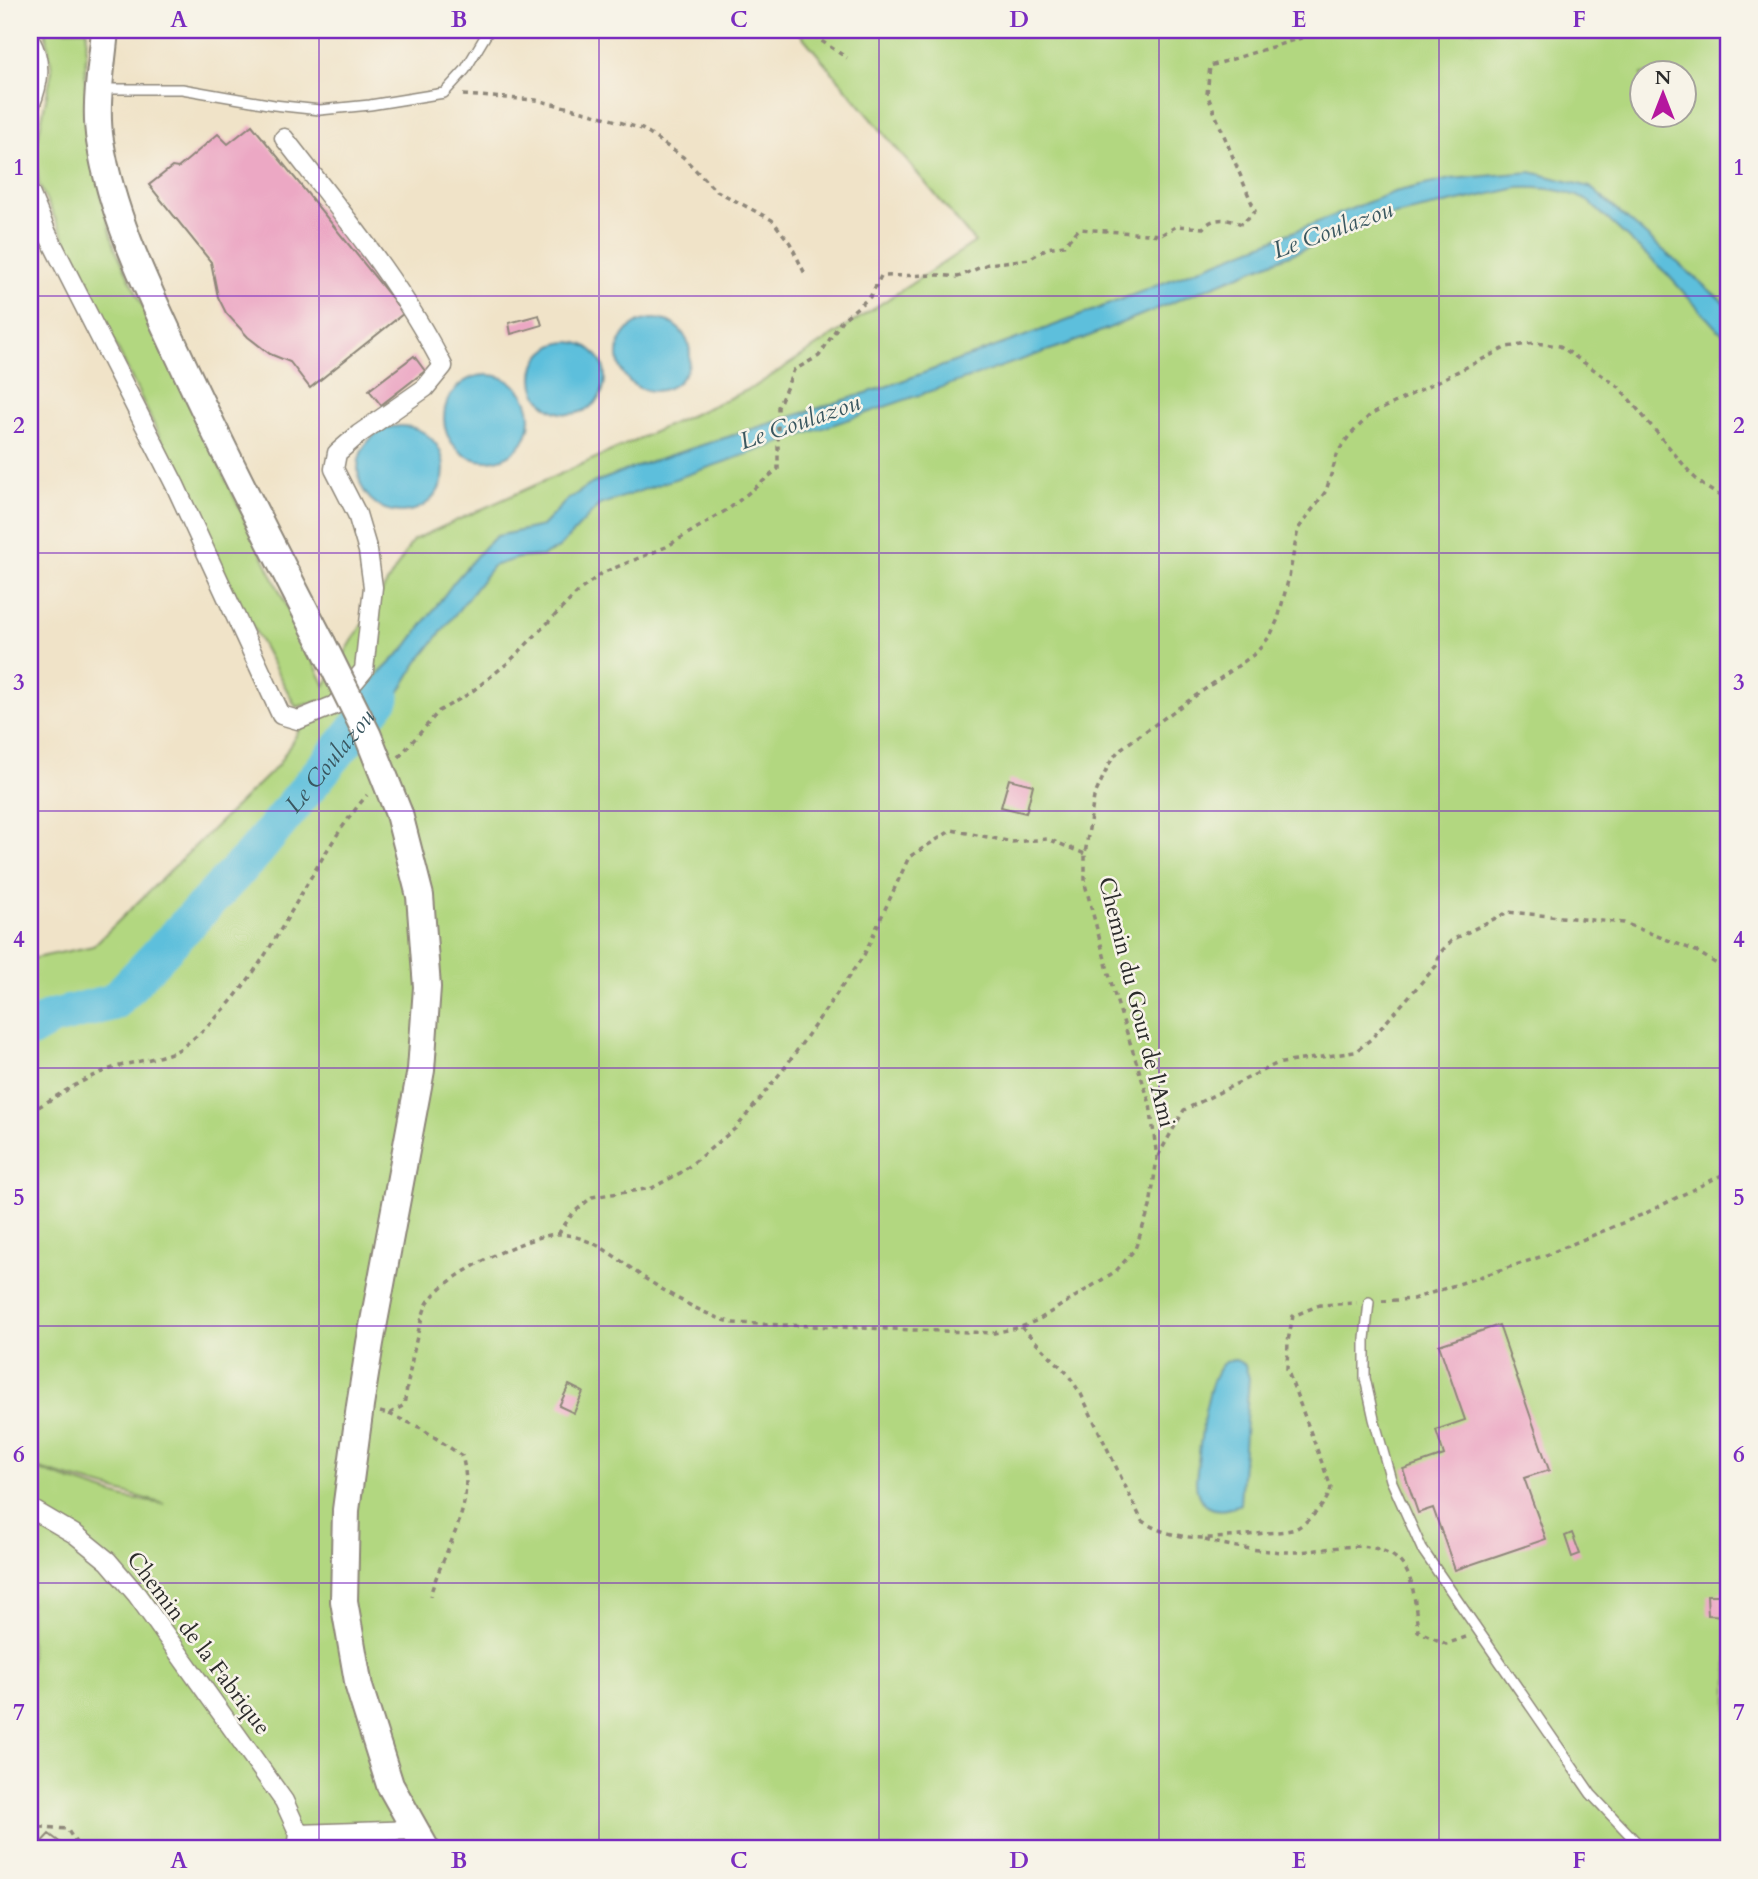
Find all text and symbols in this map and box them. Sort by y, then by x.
text: A [170,4,188,35]
text: B [451,4,467,35]
text: C [730,4,748,35]
text: D [1009,4,1029,35]
text: E [1292,4,1306,35]
text: F [1572,4,1586,35]
north arrow [1628,60,1698,130]
text: N [1655,65,1672,91]
text: 1 [13,152,25,183]
text: 1 [1733,152,1745,183]
water label: Le Coulazou [1268,193,1398,267]
water label: Le Coulazou [735,386,865,458]
text: 2 [13,410,25,441]
text: 2 [1733,410,1745,441]
text: 3 [13,667,25,698]
text: 3 [1733,667,1745,698]
water label: Le Coulazou [277,702,382,820]
street label: Chemin du Gour de l'Ami [1091,874,1183,1130]
text: 4 [13,924,25,955]
text: 4 [1733,924,1745,955]
text: 5 [13,1182,25,1213]
text: 5 [1733,1182,1745,1213]
text: 6 [13,1439,25,1470]
text: 6 [1733,1439,1745,1470]
street label: Chemin de la Fabrique [120,1545,278,1741]
text: 7 [13,1697,25,1728]
text: 7 [1733,1697,1745,1728]
text: A [170,1845,188,1876]
text: B [451,1845,467,1876]
text: C [730,1845,748,1876]
text: D [1009,1845,1029,1876]
text: E [1292,1845,1306,1876]
text: F [1572,1845,1586,1876]

